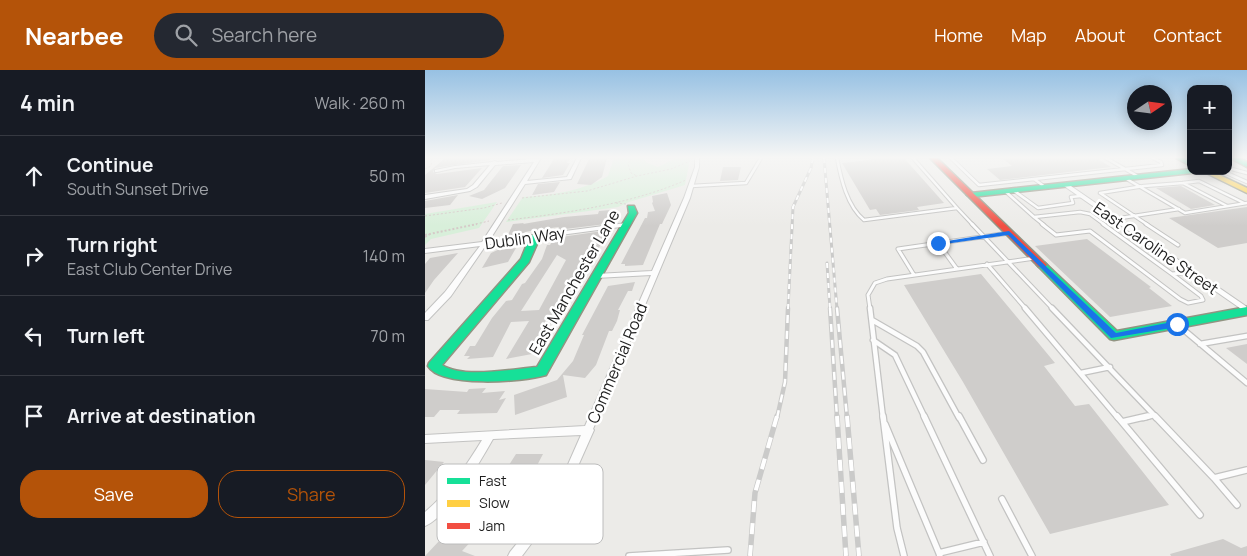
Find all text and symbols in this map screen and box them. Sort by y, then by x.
search box [154,13,504,58]
text: Nearbee [25,19,124,52]
icon: search [172,21,200,49]
text: Search here [212,22,317,48]
text: Home [934,23,983,47]
text: Map [1011,23,1047,47]
text: About [1075,23,1125,47]
text: Contact [1153,23,1222,47]
north arrow [1127,85,1172,130]
map controls [1187,85,1232,175]
button: + [1187,85,1232,130]
text: 4 min [20,89,75,117]
text: Walk · 260 m [315,92,405,114]
button: − [1187,130,1232,175]
text: Continue [67,152,153,178]
icon: ahead [20,162,48,190]
text: 50 m [369,165,405,187]
text: South Sunset Drive [67,178,209,200]
street label: East Caroline Street [1089,197,1223,299]
street label: East Manchester Lane [523,205,625,359]
street label: Dublin Way [483,221,567,255]
text: Turn right [67,232,157,258]
route end [927,232,950,255]
icon: right [20,242,48,270]
text: 140 m [363,245,405,267]
text: East Club Center Drive [67,258,232,280]
street label: Commercial Road [582,299,652,427]
route start [1166,313,1189,336]
icon: left [20,322,48,350]
text: Turn left [67,323,145,349]
text: 70 m [370,325,405,347]
icon: arrive [20,402,48,430]
text: Arrive at destination [67,403,256,429]
legend [437,464,603,544]
button: Save [20,470,208,518]
button: Share [218,470,405,518]
text: Fast [479,471,507,490]
text: Slow [479,493,510,512]
text: Jam [479,516,505,535]

